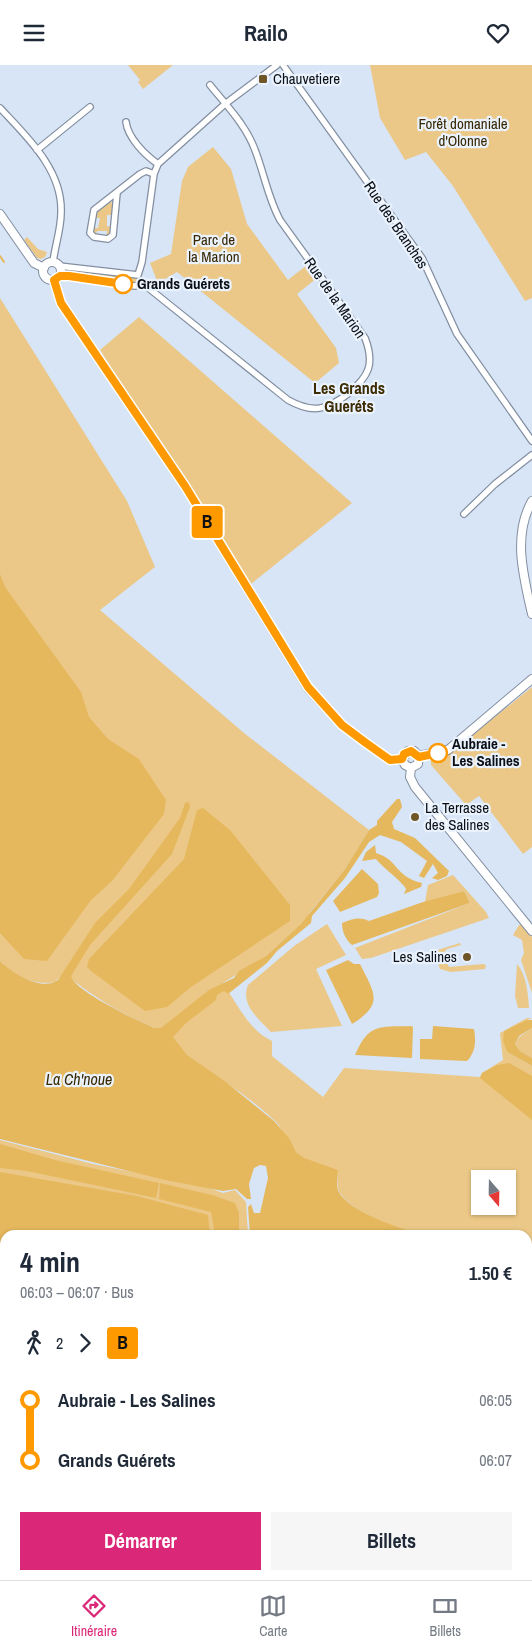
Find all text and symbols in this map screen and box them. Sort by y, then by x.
text: Railo [244,18,288,48]
icon: menu [20,19,48,47]
icon: heart [484,19,512,47]
place label: Chauvetiere [273,68,340,89]
marker: Chauvetiere [257,73,269,85]
park label: Forêt domaniale d'Olonne [419,113,508,151]
street label: Rue des Branches [359,177,433,273]
park label: Parc de la Marion [188,229,240,267]
street label: Rue de la Marion [300,253,371,342]
place label: Grands Guérets [137,273,230,294]
marker: Grands Guérets [113,274,133,294]
district label: Les Grands Gueréts [313,377,385,417]
line badge: B [191,506,223,538]
text: B [202,509,212,534]
place label: Aubraie - Les Salines [452,733,520,771]
marker: Aubraie - Les Salines [428,743,448,763]
place label: La Terrasse des Salines [425,797,489,835]
marker: La Terrasse des Salines [409,811,421,823]
place label: Les Salines [393,946,457,967]
marker: Les Salines [461,951,473,963]
water label: La Ch'noue [46,1068,112,1090]
north arrow [471,1170,516,1215]
map controls [471,1170,516,1215]
text: 4 min [20,1243,80,1281]
text: 1.50 € [469,1260,512,1286]
text: 06:03 – 06:07 · Bus [20,1281,134,1303]
icon: walk [20,1329,48,1357]
icon: forward [71,1329,99,1357]
text: B [117,1330,128,1355]
text: 2 [56,1332,63,1354]
text: Aubraie - Les Salines [58,1387,216,1413]
text: 06:05 [479,1389,512,1411]
text: Grands Guérets [58,1447,176,1473]
text: 06:07 [479,1449,512,1471]
button: Démarrer [20,1512,261,1570]
button: Billets [271,1512,512,1570]
tab: Itinéraire [71,1592,117,1640]
tab: Carte [259,1592,287,1640]
tab: Billets [430,1592,461,1640]

